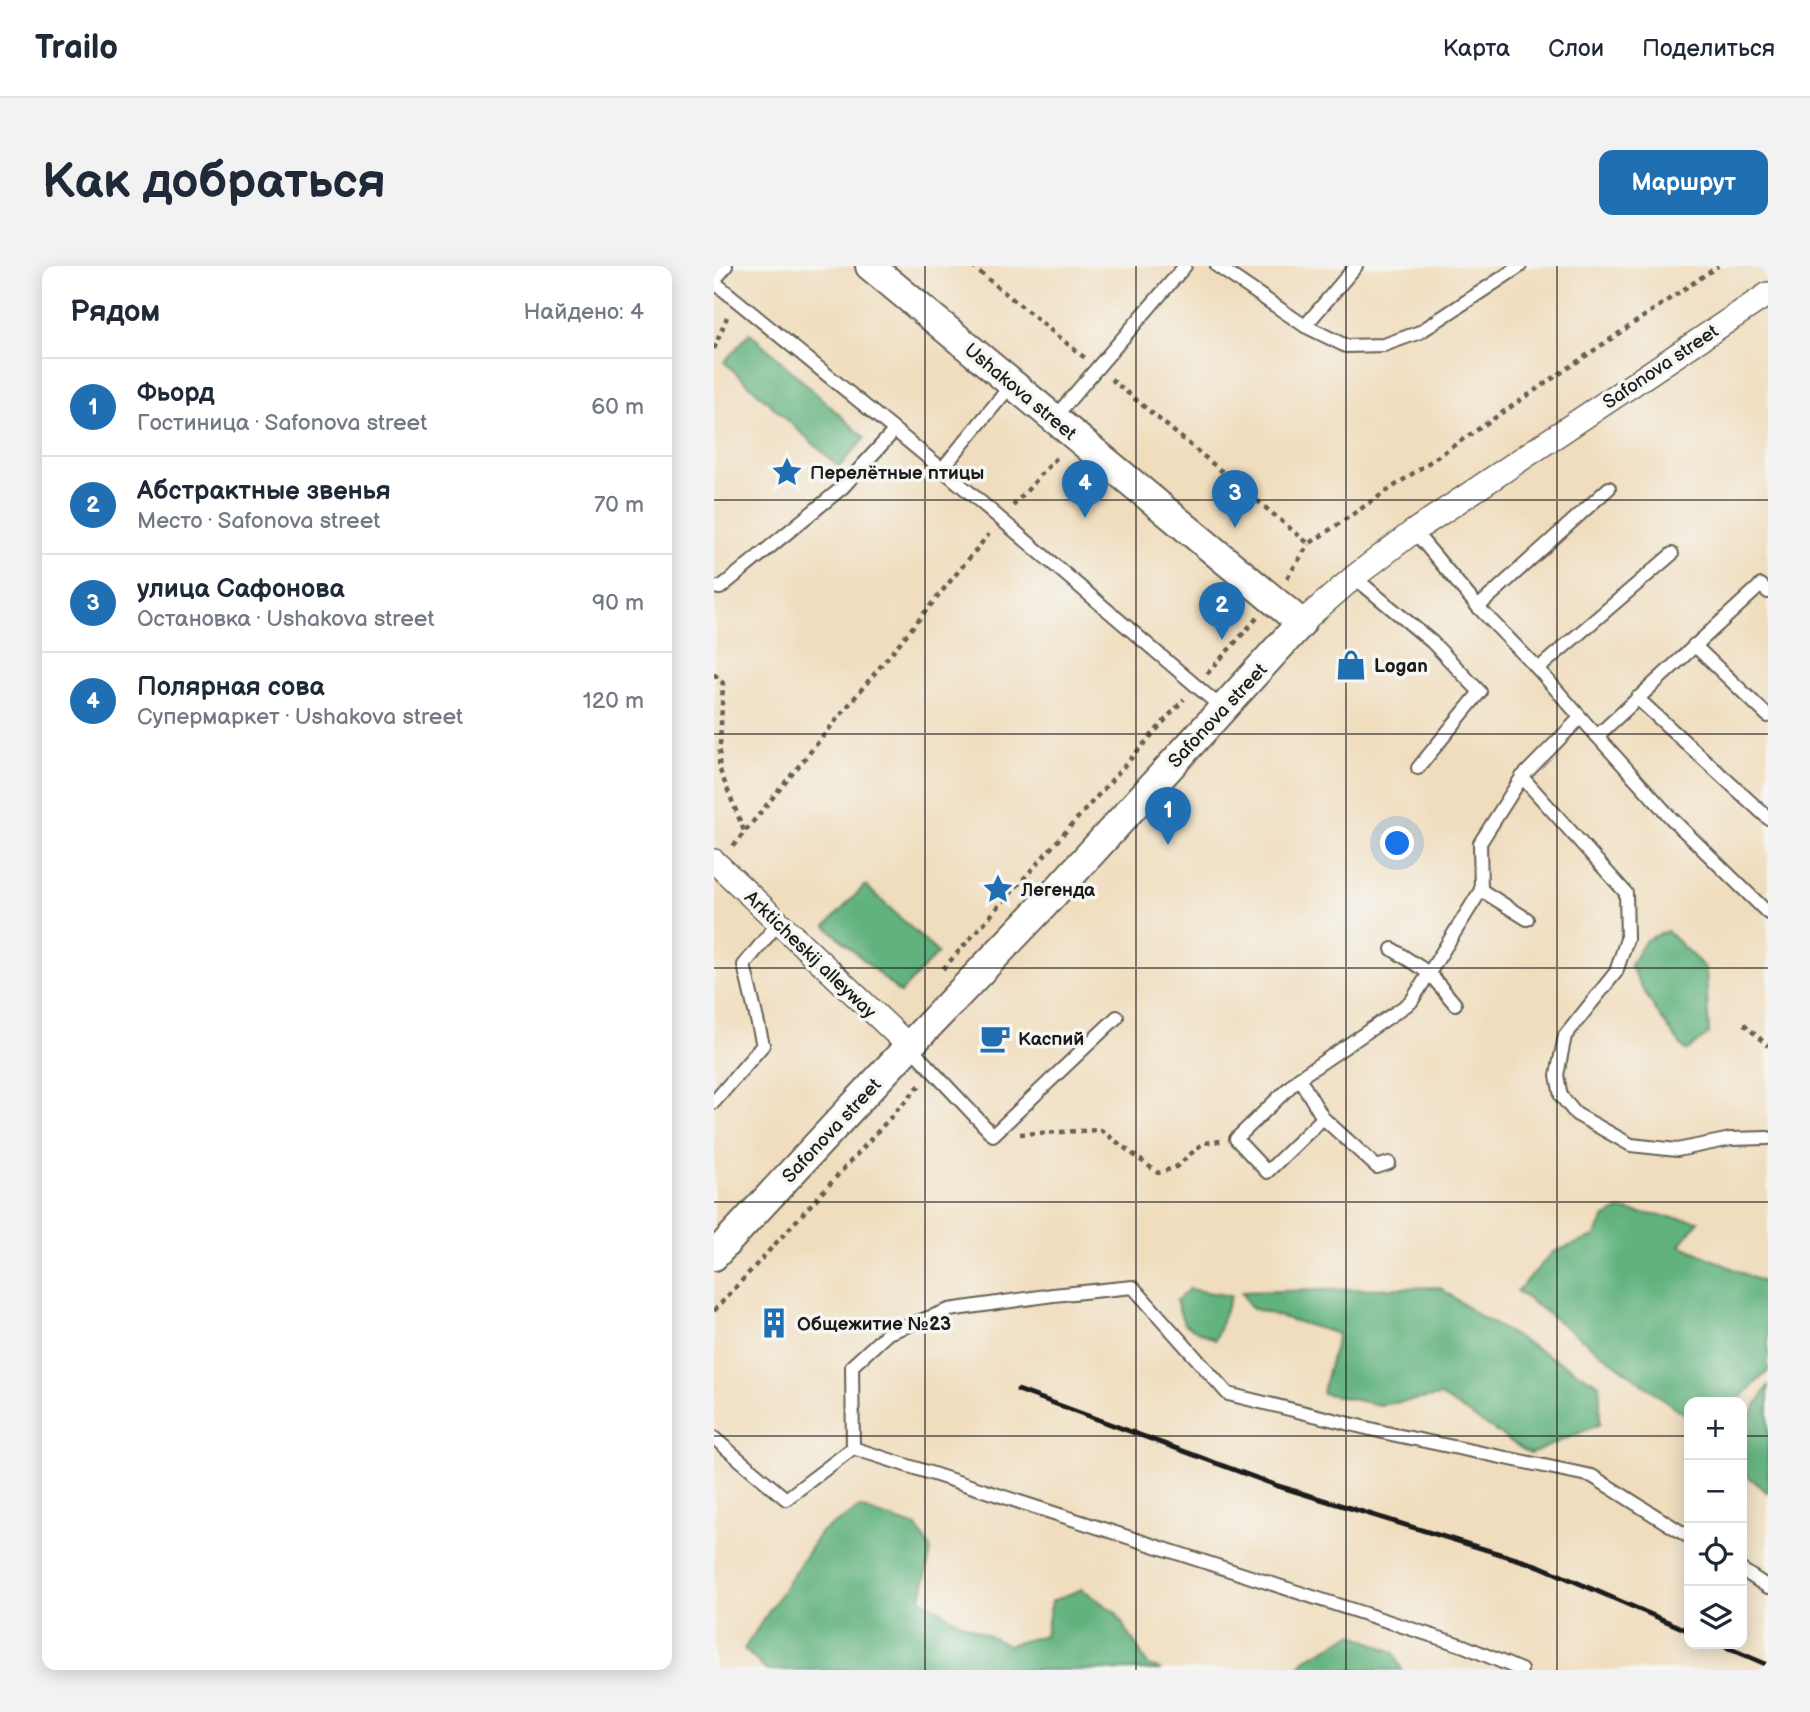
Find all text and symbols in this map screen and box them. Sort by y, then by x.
text: Trailo [35,28,118,68]
text: Карта [1443,34,1510,63]
text: Слои [1548,34,1604,63]
text: Поделиться [1642,34,1775,63]
button: Маршрут [1599,150,1768,215]
text: Как добраться [42,153,386,212]
text: Рядом [70,294,160,330]
text: Найдено: 4 [524,298,644,326]
street label: Safonova street [1599,320,1723,414]
street label: Ushakova street [959,339,1081,446]
text: Фьорд [137,378,215,409]
text: 1 [88,393,98,421]
text: 60 m [591,393,644,421]
text: Гостиница · Safonova street [137,409,427,437]
place icon: Перелётные птицы [770,455,804,489]
pin: 4 [1062,460,1108,518]
place label: Перелётные птицы [810,462,984,485]
pin: 3 [1212,470,1258,528]
text: Абстрактные звенья [137,476,391,507]
text: 2 [86,491,100,519]
text: 70 m [594,491,644,519]
text: Место · Safonova street [137,507,380,535]
text: улица Сафонова [137,574,345,605]
pin: 2 [1199,582,1245,640]
text: 3 [86,589,100,617]
text: 90 m [592,589,644,617]
text: Остановка · Ushakova street [137,605,435,633]
shop icon: Logan [1334,648,1368,682]
place label: Logan [1374,655,1428,678]
street label: Safonova street [1164,659,1272,773]
text: Полярная сова [137,672,325,703]
text: 4 [86,687,100,715]
text: 120 m [583,687,644,715]
text: Супермаркет · Ushakova street [137,703,463,731]
pin: 1 [1145,787,1191,845]
your location [1380,826,1414,860]
place icon: Легенда [981,872,1015,906]
place label: Легенда [1020,879,1096,902]
street label: Arkticheskij alleyway [739,886,881,1024]
cafe icon: Каспий [978,1021,1012,1055]
place label: Каспий [1018,1028,1084,1051]
street label: Safonova street [778,1074,886,1188]
building icon: Общежитие №23 [757,1306,791,1340]
place label: Общежитие №23 [797,1313,951,1336]
map controls [1684,1397,1747,1649]
button: + [1684,1397,1747,1460]
button: − [1684,1460,1747,1523]
button: locate [1684,1523,1747,1586]
button: layers [1684,1586,1747,1649]

